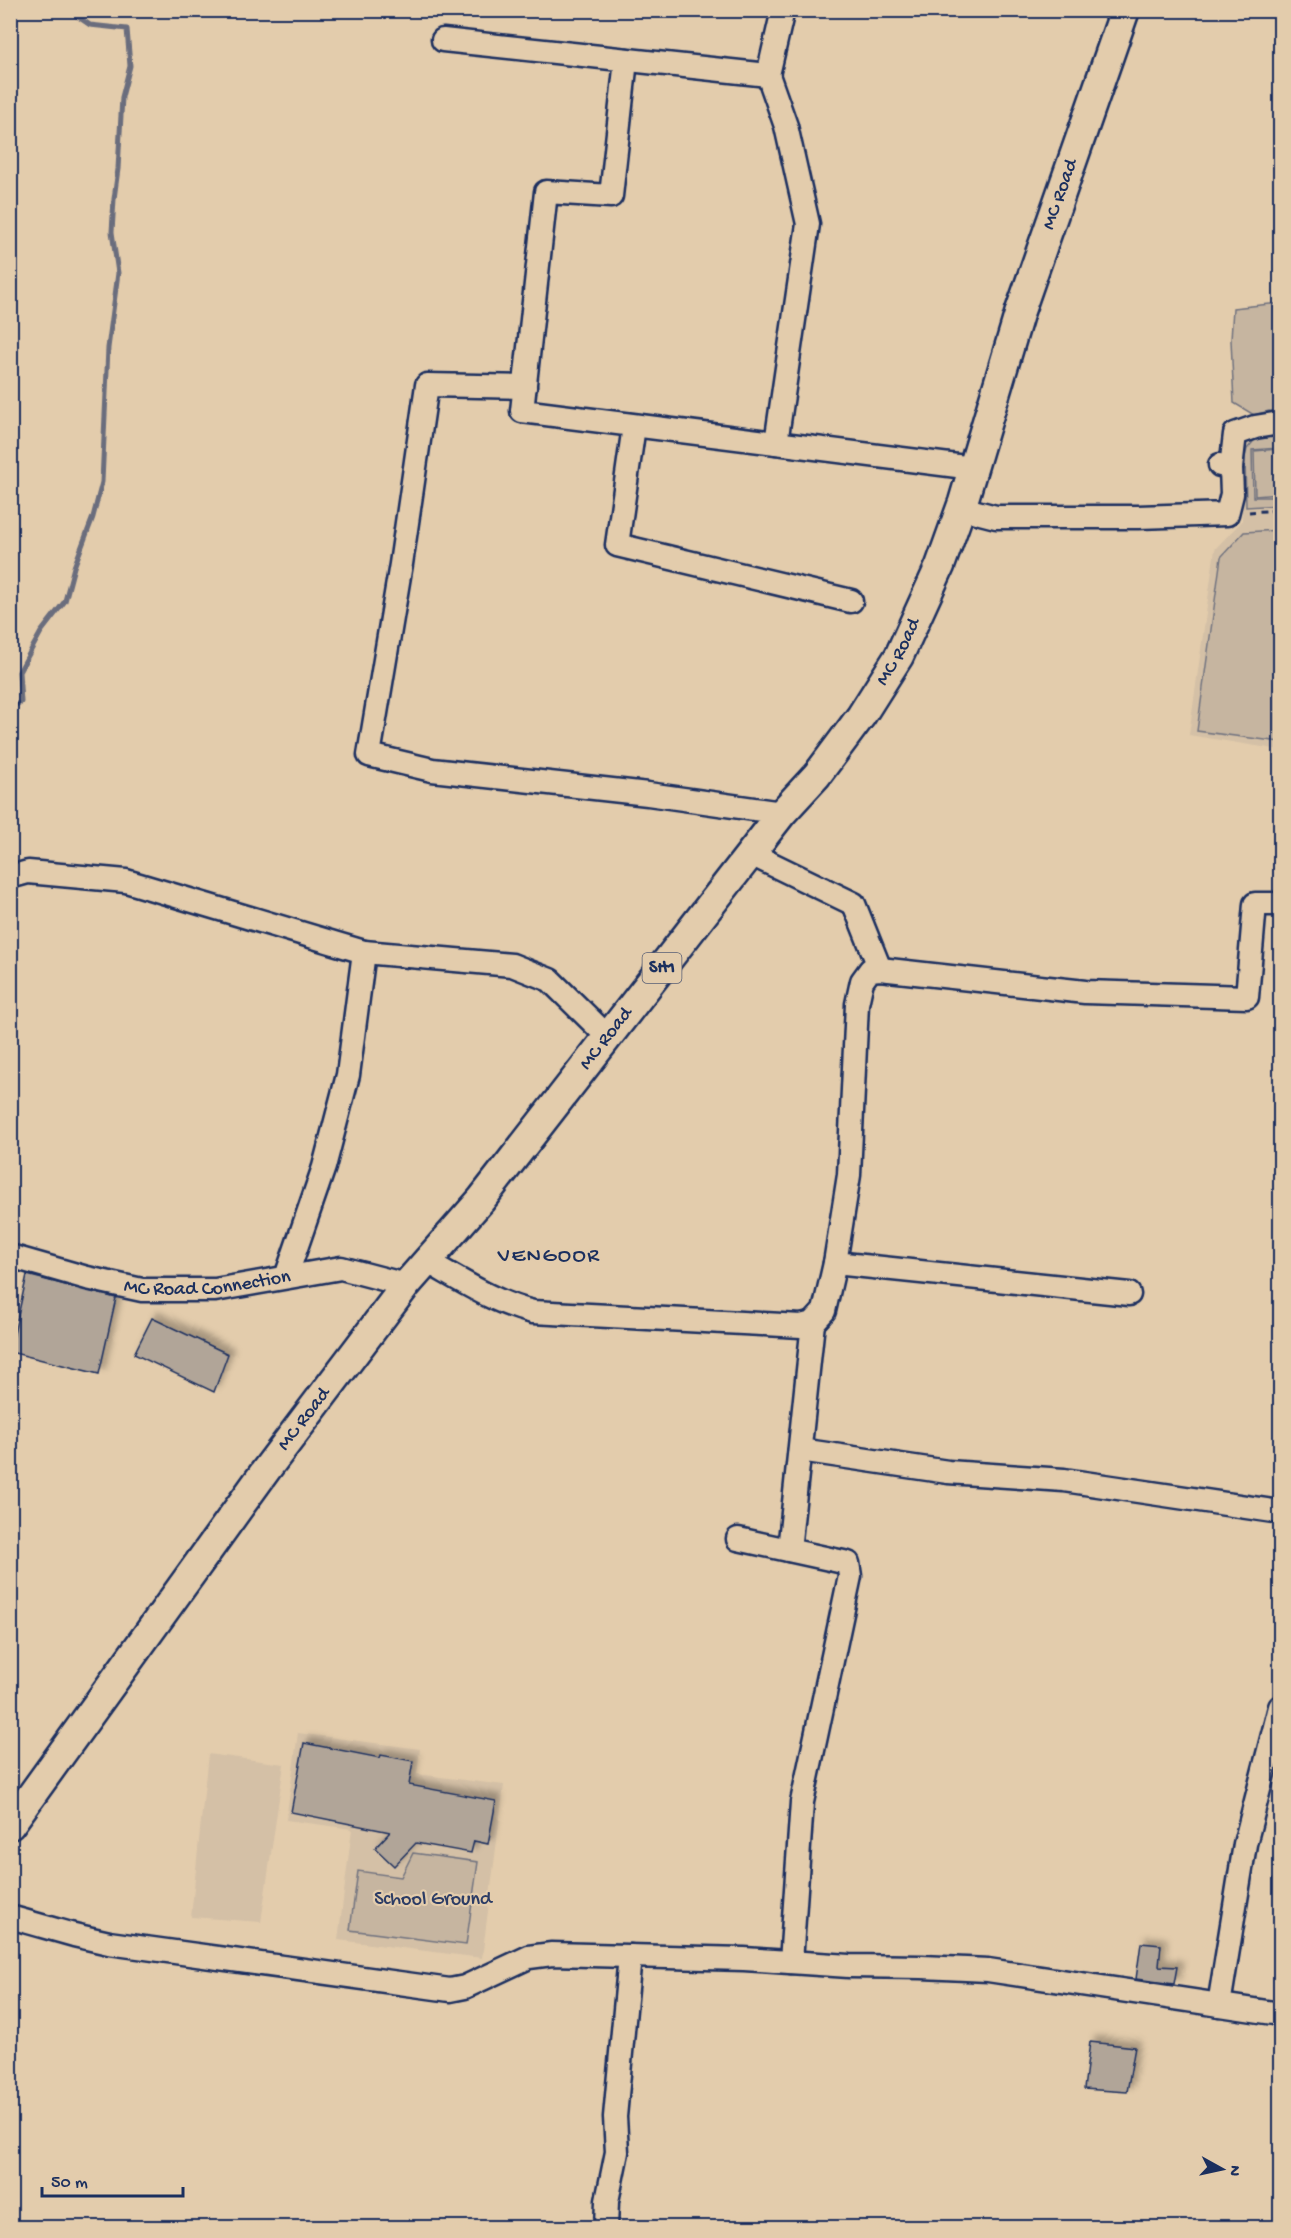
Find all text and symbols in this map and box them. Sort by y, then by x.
street label: MC Road [1038,154,1084,233]
street label: MC Road [872,613,927,690]
road number: SH1 [642,953,682,983]
street label: MC Road [575,1001,639,1075]
district label: VENGOOR [497,1244,600,1270]
street label: MC Road Connection [122,1265,293,1302]
street label: MC Road [273,1382,337,1456]
park label: School Ground [374,1889,494,1912]
north arrow [1192,2139,1252,2199]
scale bar [42,2160,183,2198]
text: N [1223,2164,1244,2178]
text: 50 m [51,2173,88,2194]

